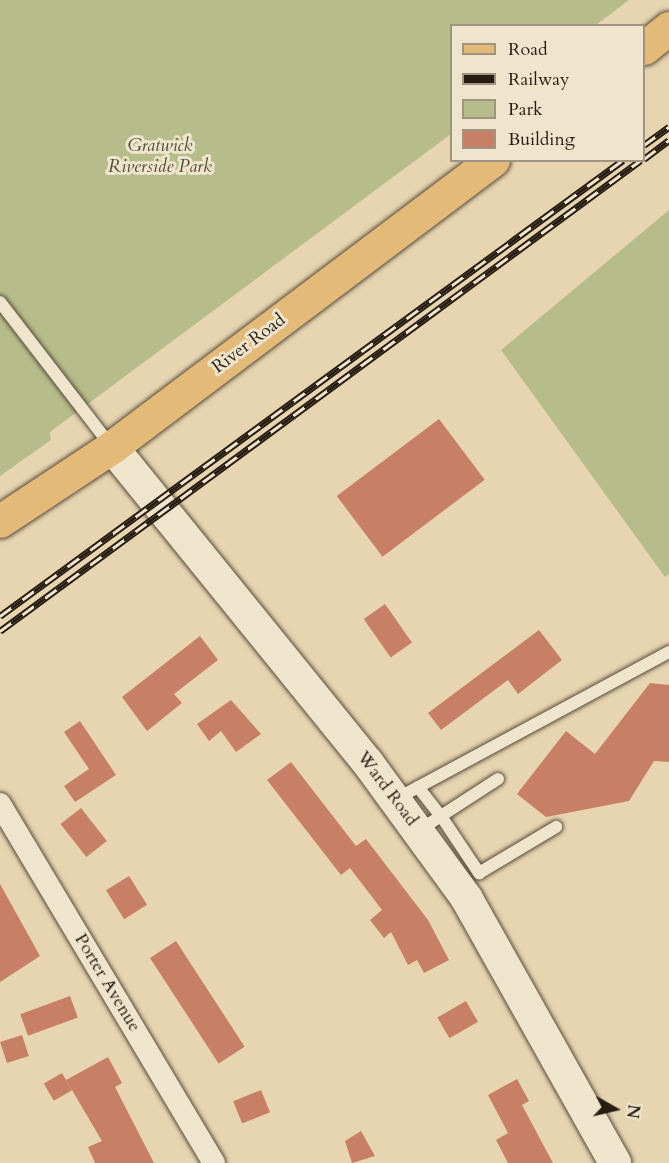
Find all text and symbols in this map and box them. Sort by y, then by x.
legend [450,24,645,162]
text: Road [508,37,548,62]
text: Railway [508,67,570,92]
text: Park [508,97,543,122]
text: Building [508,127,575,152]
park label: Gratwick Riverside Park [108,136,212,178]
street label: River Road [208,310,290,378]
street label: Ward Road [352,747,422,831]
street label: Porter Avenue [69,930,145,1036]
north arrow [585,1079,645,1139]
text: N [621,1103,645,1120]

